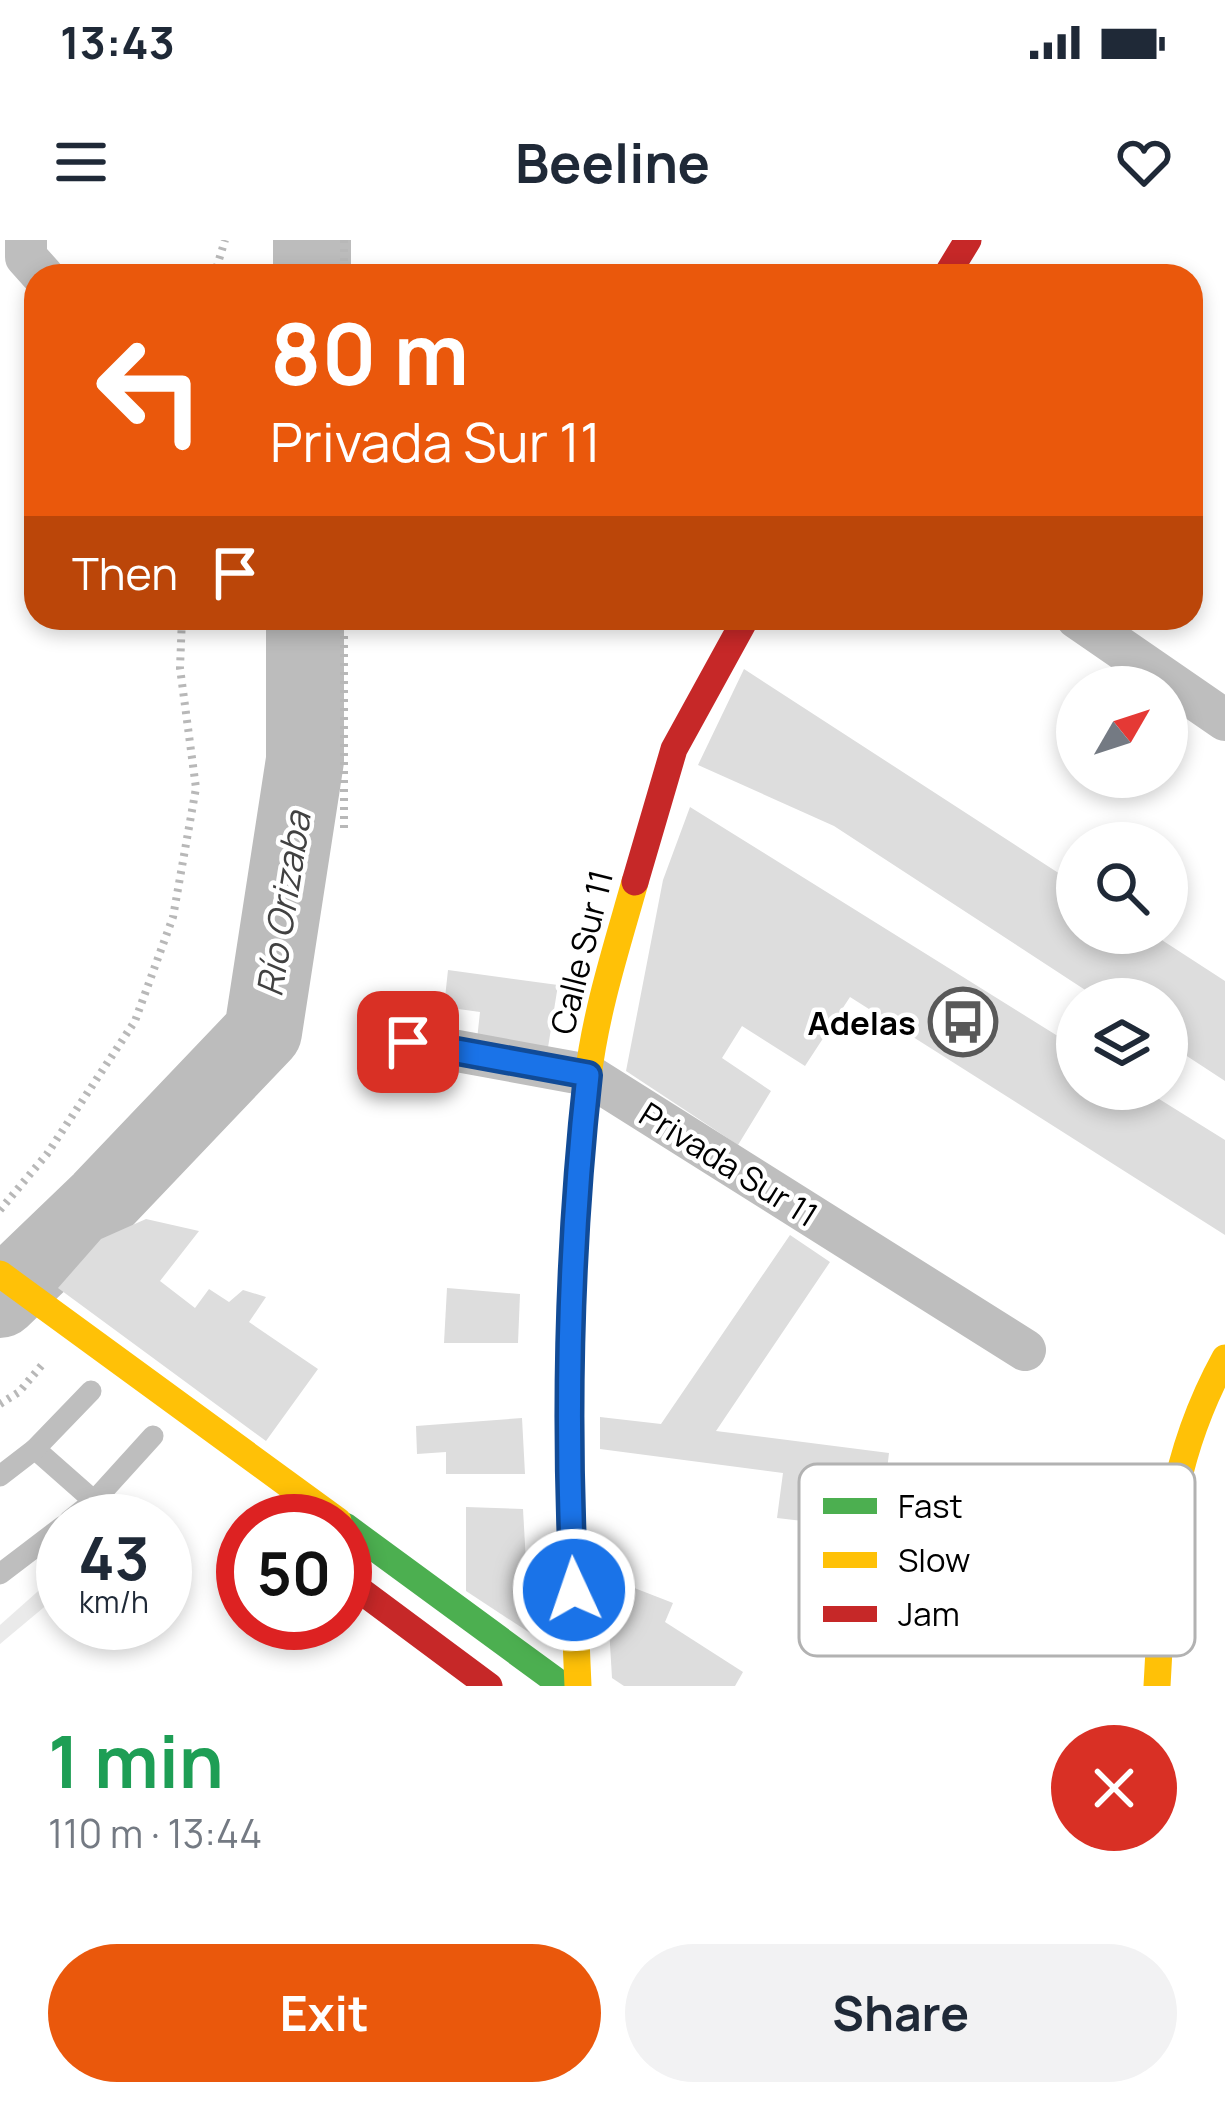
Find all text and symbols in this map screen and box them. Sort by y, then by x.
text: 13:43 [60,11,175,73]
text: Beeline [515,125,710,199]
icon: menu [48,129,114,195]
icon: heart [1111,129,1177,195]
text: 80 m [270,295,469,410]
icon: left [72,312,228,468]
text: Privada Sur 11 [270,404,601,478]
icon: arrive [202,540,268,606]
text: Then [72,542,178,604]
north arrow [1056,666,1188,798]
map controls [1056,666,1188,1110]
water label: Río Orizaba [244,806,322,1000]
button: search [1056,822,1188,954]
street label: Calle Sur 11 [539,865,623,1039]
button: layers [1056,978,1188,1110]
bus stop icon: Adelas [928,987,998,1057]
pin [357,991,459,1093]
place label: Adelas [808,1000,916,1045]
icon: arrive [375,1009,441,1075]
street label: Privada Sur 11 [631,1091,827,1237]
legend [799,1464,1195,1656]
text: Fast [898,1483,963,1528]
speed limit sign: 50 [216,1494,372,1650]
text: 43 [78,1516,150,1598]
position arrow [511,1527,637,1653]
text: Slow [898,1537,970,1582]
text: km/h [79,1581,149,1622]
text: Jam [898,1591,960,1636]
text: 1 min [48,1711,224,1810]
button: close [1051,1725,1177,1851]
text: 110 m · 13:44 [48,1806,262,1860]
button: Exit [48,1944,601,2082]
button: Share [625,1944,1177,2082]

